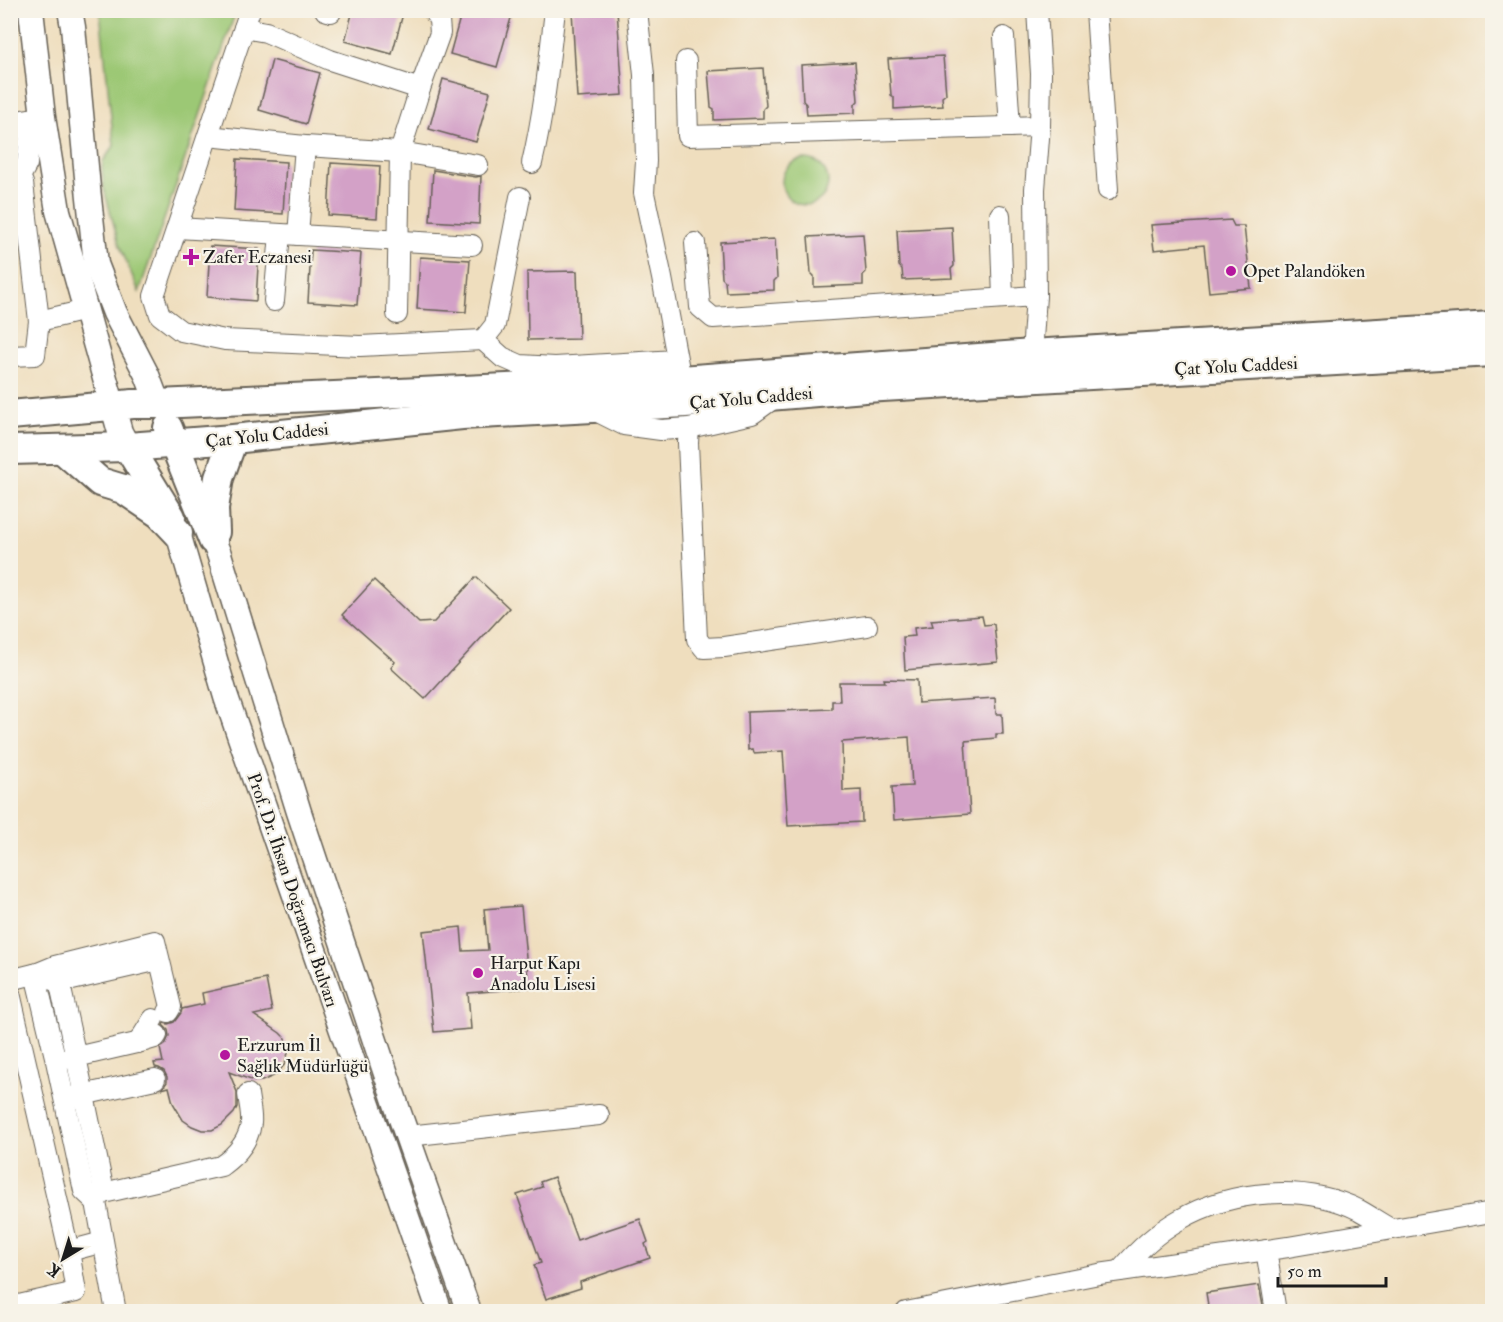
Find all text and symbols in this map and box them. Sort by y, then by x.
place label: Zafer Eczanesi [203,246,312,269]
marker: Zafer Eczanesi [184,250,198,264]
place label: Opet Palandöken [1243,260,1365,283]
marker: Opet Palandöken [1224,264,1238,278]
street label: Çat Yolu Caddesi [1174,352,1299,381]
street label: Çat Yolu Caddesi [688,382,814,415]
street label: Çat Yolu Caddesi [204,418,330,453]
street label: Prof. Dr. İhsan Doğramacı Bulvarı [242,770,344,1010]
place label: Harput Kapı Anadolu Lisesi [489,952,596,996]
marker: Harput Kapı Anadolu Lisesi [471,966,485,980]
place label: Erzurum İl Sağlık Müdürlüğü [237,1034,368,1078]
marker: Erzurum İl Sağlık Müdürlüğü [218,1048,232,1062]
north arrow [33,1229,93,1289]
scale bar [1278,1250,1386,1288]
text: K [43,1258,65,1281]
text: 50 m [1287,1260,1322,1283]

